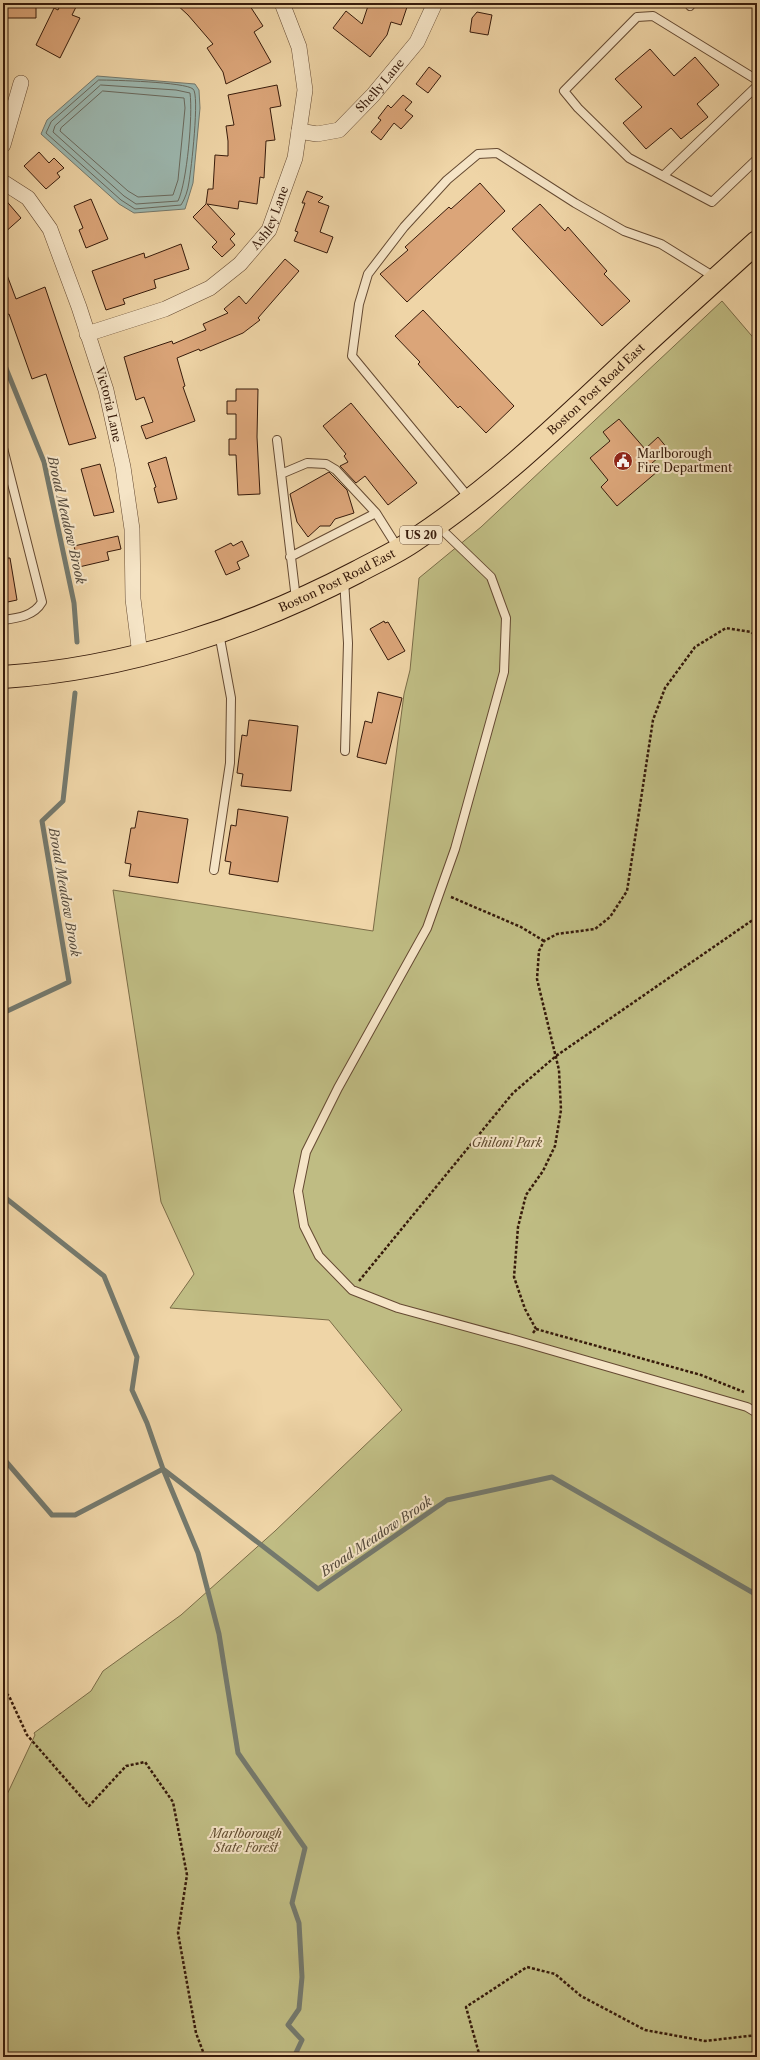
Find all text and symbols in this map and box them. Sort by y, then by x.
street label: Shelly Lane [352,55,407,115]
street label: Ashley Lane [247,184,291,253]
street label: Boston Post Road East [544,339,648,438]
street label: Victoria Lane [92,364,125,444]
place label: Marlborough Fire Department [637,446,733,475]
public building icon: Marlborough Fire Department [612,450,634,472]
water label: Broad Meadow Brook [44,453,90,586]
road number: US 20 [400,526,442,544]
street label: Boston Post Road East [276,545,398,615]
water label: Broad Meadow Brook [46,825,84,958]
park label: Ghiloni Park [472,1135,543,1150]
water label: Broad Meadow Brook [316,1493,435,1580]
park label: Marlborough State Forest [208,1826,282,1855]

